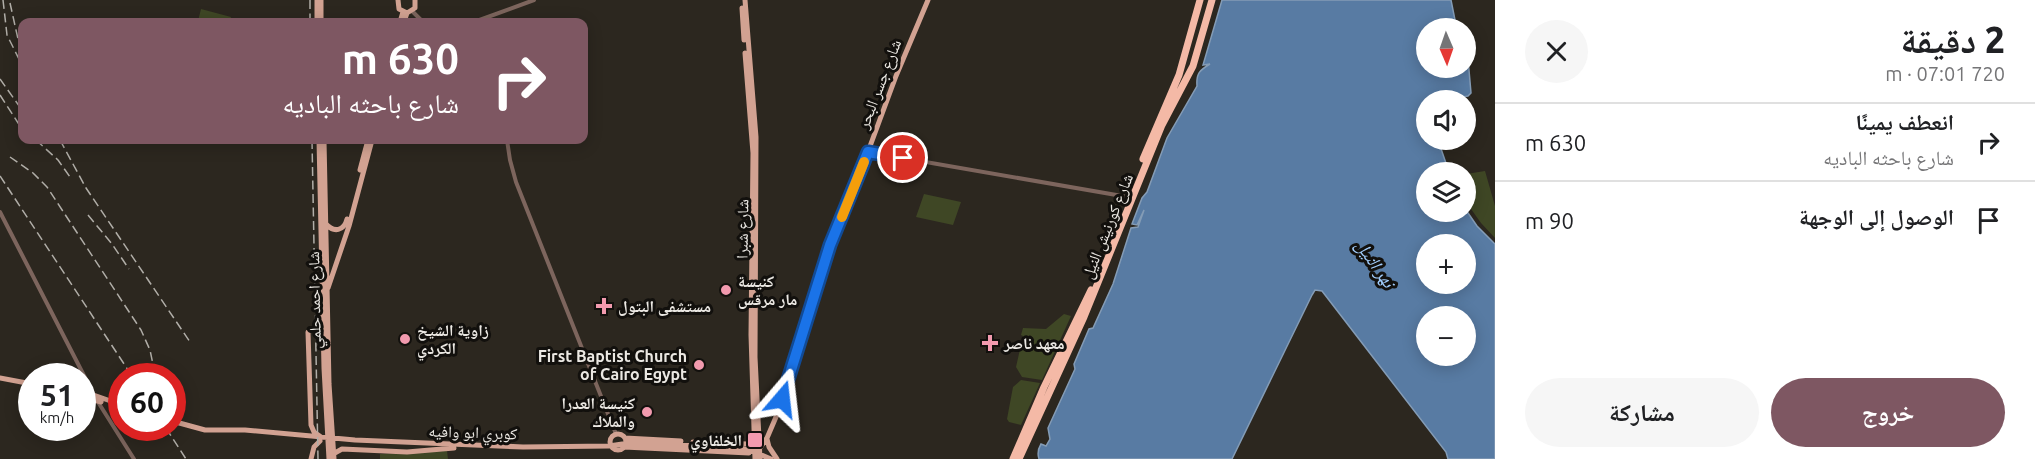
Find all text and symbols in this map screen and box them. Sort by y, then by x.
north arrow [1416,18,1476,78]
map controls [1416,18,1476,366]
text: 2 دقيقة [1900,19,2005,60]
button: close [1525,20,1588,83]
text: 630 m [342,35,459,82]
street label: شارع جسر البحر [853,37,906,133]
icon: right [480,42,558,120]
text: 720 m · 07:01 [1885,62,2005,85]
text: شارع باحثه الباديه [282,88,459,118]
button: sound [1416,90,1476,150]
text: انعطف يمينًا [1855,109,1954,134]
icon: right [1972,126,2005,159]
text: 630 m [1525,130,1586,155]
pin [877,132,928,183]
icon: arrive [886,141,919,174]
text: شارع باحثه الباديه [1823,146,1954,169]
button: layers [1416,162,1476,222]
street label: شارع كورنيش النيل [1078,171,1138,282]
street label: شارع شبرا [732,199,754,259]
text: الوصول إلى الوجهة [1799,204,1954,229]
icon: arrive [1972,204,2005,237]
text: 90 m [1525,208,1574,233]
button: + [1416,234,1476,294]
water label: نهر النيل [1351,235,1401,295]
street label: شارع احمد حلمي [304,251,328,349]
place label: كنيسة مار مرقس [738,272,797,309]
marker: كنيسة مار مرقس [719,283,733,297]
marker: مستشفى البتول [595,297,613,315]
place label: مستشفى البتول [618,297,711,316]
button: − [1416,306,1476,366]
place label: زاوية الشيخ الكردي [417,321,489,361]
marker: زاوية الشيخ الكردي [398,332,412,346]
marker: معهد ناصر [981,334,999,352]
place label: معهد ناصر [1003,334,1065,353]
place label: First Baptist Church of Cairo Egypt [538,347,687,383]
marker: First Baptist Church of Cairo Egypt [692,358,706,372]
speed limit sign: 60 [108,363,186,441]
position arrow [750,367,814,431]
text: 51 [40,378,74,412]
button: مشاركة [1525,378,1759,447]
button: خروج [1771,378,2005,447]
place label: كنيسة العدرا والملاك [562,394,635,430]
marker: كنيسة العدرا والملاك [640,405,654,419]
text: km/h [40,409,74,426]
street label: كوبري ابو وافيه [428,421,518,447]
place label: الخلفاوي [690,431,742,453]
marker: الخلفاوي [746,431,764,449]

